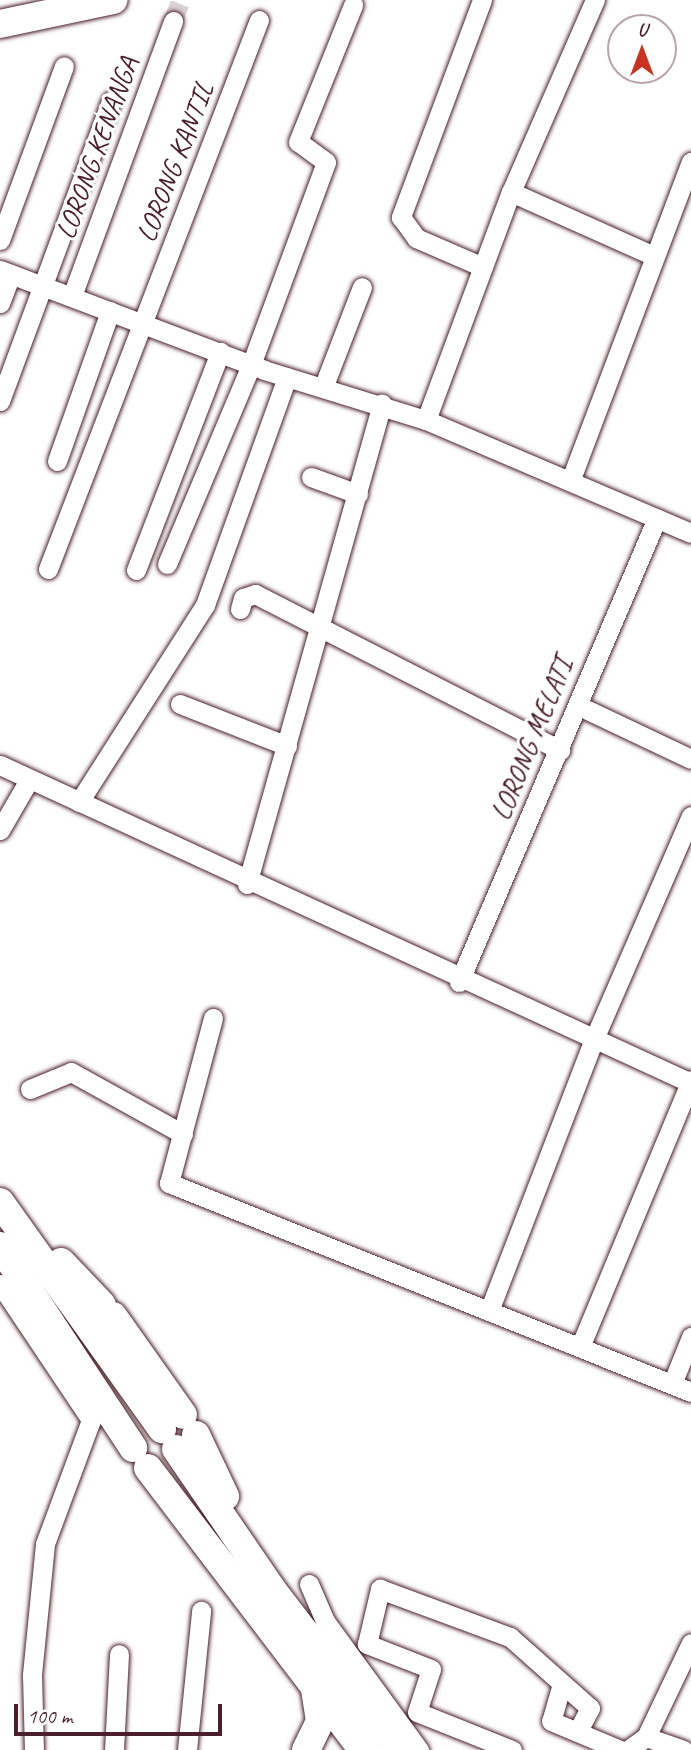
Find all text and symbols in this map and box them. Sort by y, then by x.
north arrow [607,14,677,84]
text: U [637,18,647,42]
street label: LORONG KENANGA [49,53,145,243]
street label: LORONG KANTIL [129,77,221,247]
street label: LORONG MELATI [484,652,580,826]
scale bar [18,1690,226,1734]
text: 100 m [27,1703,72,1729]

